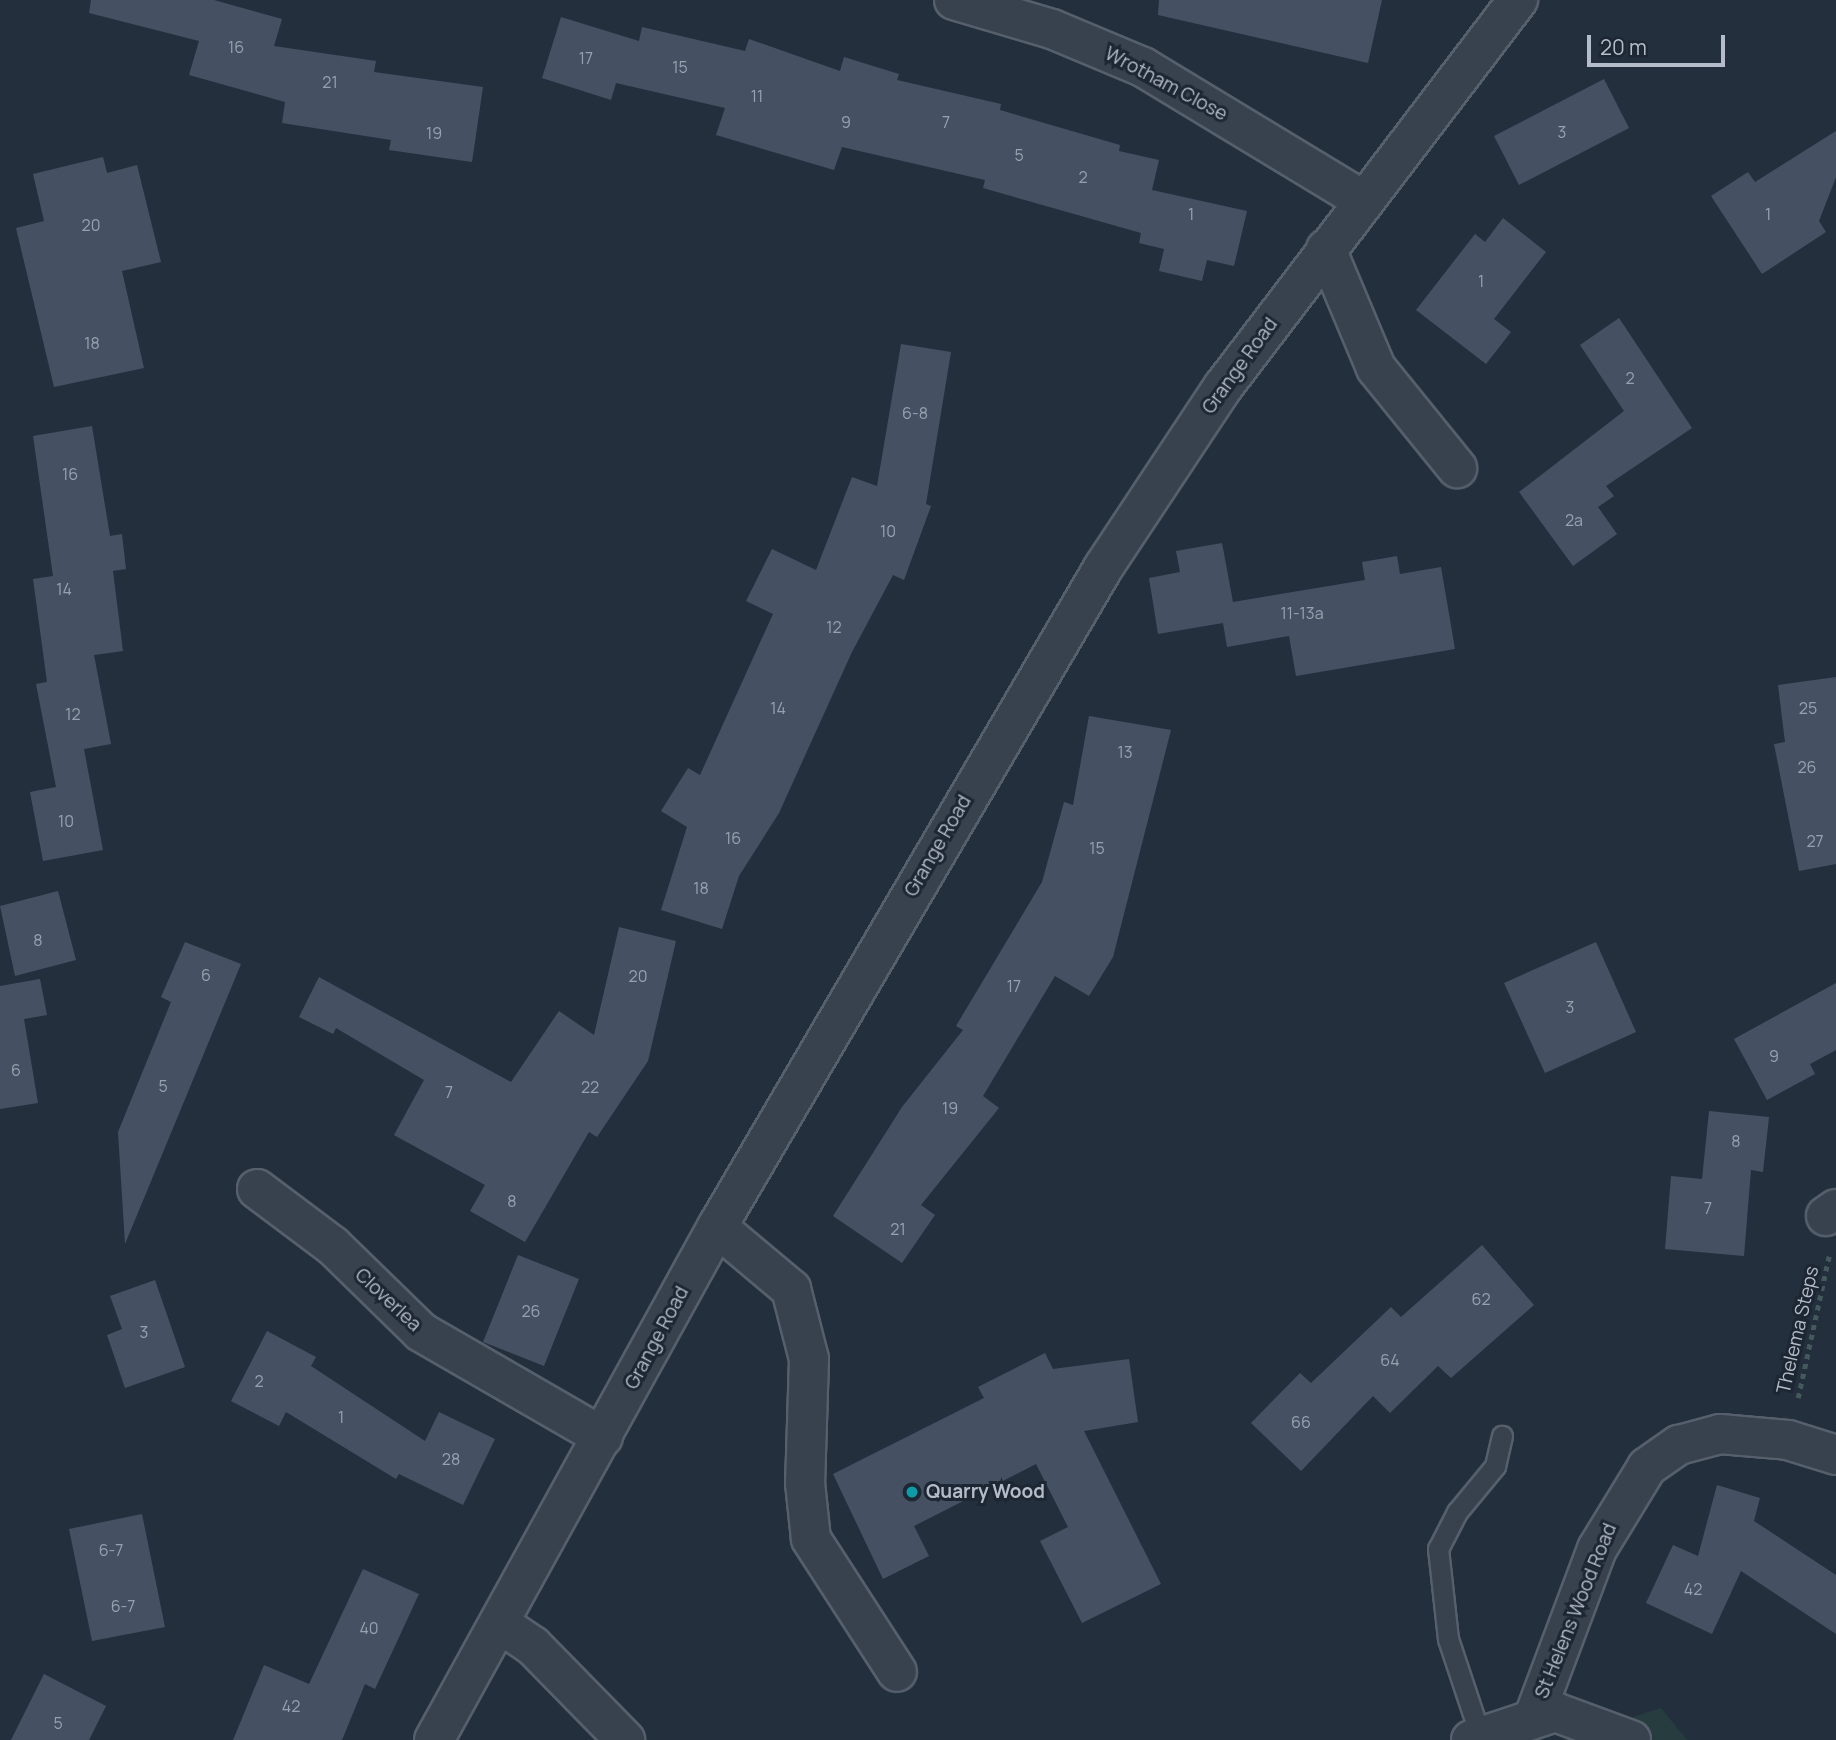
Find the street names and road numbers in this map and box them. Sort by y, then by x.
street label: Wrotham Close [1101,42,1231,126]
street label: Grange Road [1198,314,1282,418]
street label: Grange Road [900,791,976,901]
street label: Cloverlea [350,1264,426,1336]
street label: Thelema Steps [1772,1264,1824,1396]
street label: Grange Road [620,1283,694,1393]
street label: St Helens Wood Road [1530,1520,1622,1702]

